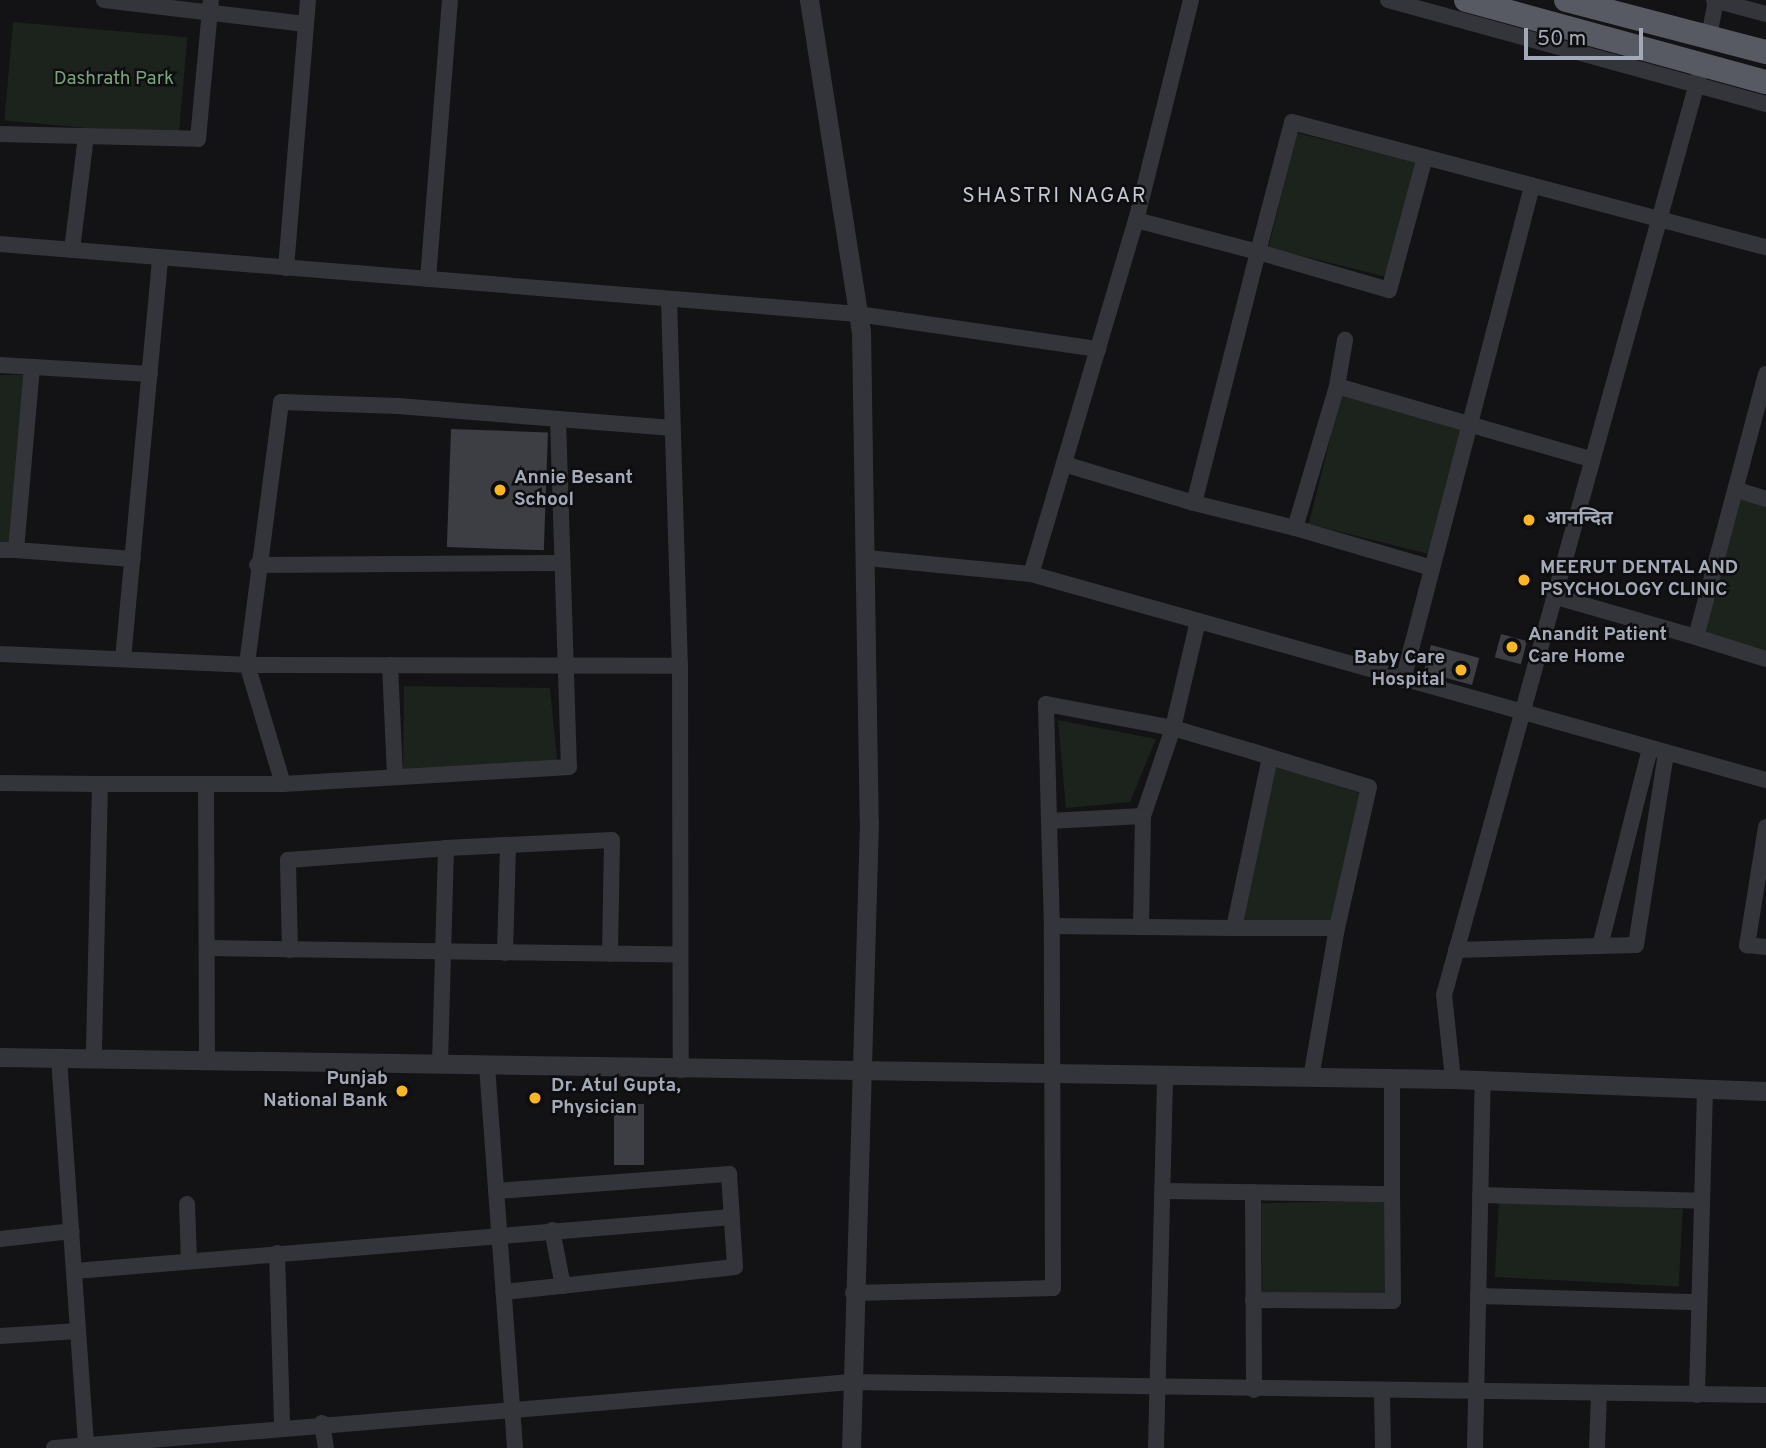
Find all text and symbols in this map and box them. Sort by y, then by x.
scale bar [1528,14,1647,58]
text: 50 m [1537,26,1586,53]
park label: Dashrath Park [54,69,174,91]
district label: SHASTRI NAGAR [964,184,1146,210]
place label: Annie Besant School [514,468,633,512]
marker: Annie Besant School [492,482,508,498]
place label: आनन्दित [1545,509,1613,531]
marker: आनन्दित [1519,510,1539,530]
place label: MEERUT DENTAL AND PSYCHOLOGY CLINIC [1540,558,1739,602]
marker: MEERUT DENTAL AND PSYCHOLOGY CLINIC [1514,570,1534,590]
place label: Anandit Patient Care Home [1528,625,1667,669]
marker: Anandit Patient Care Home [1502,637,1522,657]
place label: Baby Care Hospital [1354,648,1445,692]
marker: Baby Care Hospital [1451,660,1471,680]
place label: Punjab National Bank [263,1069,388,1113]
place label: Dr. Atul Gupta, Physician [551,1076,682,1120]
marker: Punjab National Bank [394,1083,410,1099]
marker: Dr. Atul Gupta, Physician [525,1088,545,1108]

